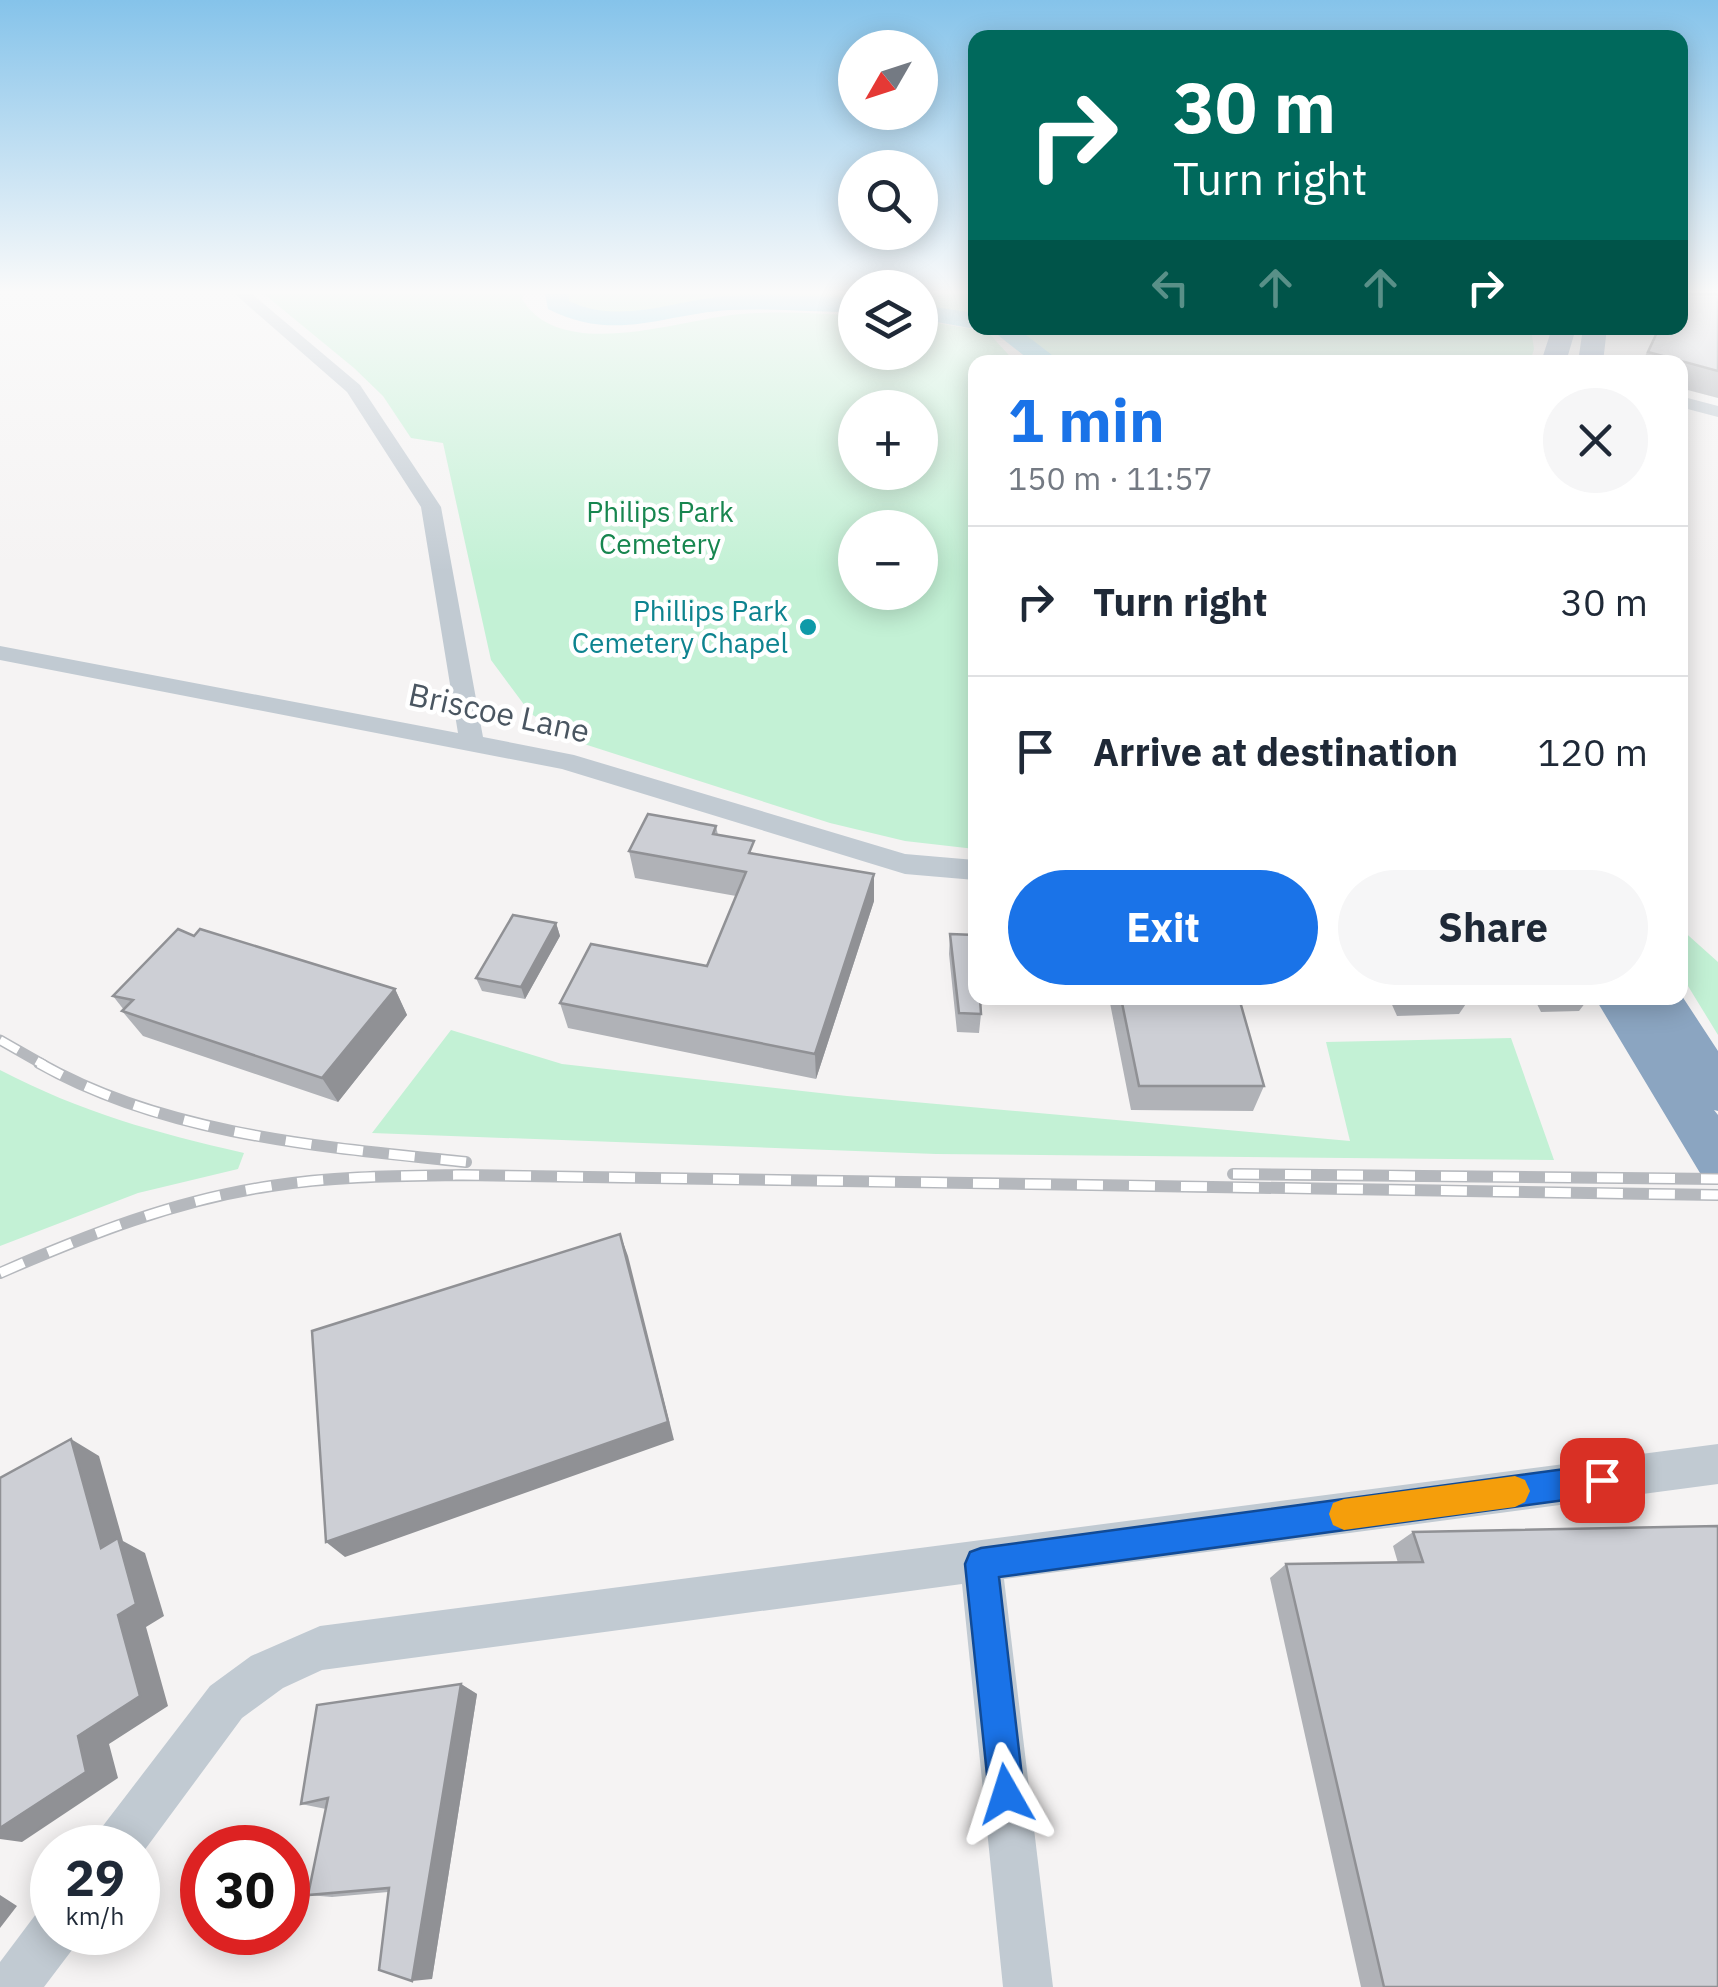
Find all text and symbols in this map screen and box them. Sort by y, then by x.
north arrow [838,30,938,130]
map controls [838,30,938,610]
text: 30 m [1173,61,1336,152]
icon: right [1008,70,1138,200]
text: Turn right [1173,149,1368,207]
button: search [838,150,938,250]
icon: left [1143,260,1198,315]
icon: ahead [1248,260,1303,315]
icon: ahead [1353,260,1408,315]
icon: right [1458,260,1513,315]
button: layers [838,270,938,370]
text: 1 min [1008,380,1165,459]
button: close [1543,388,1648,493]
button: + [838,390,938,490]
text: 150 m · 11:57 [1008,457,1213,499]
park label: Philips Park Cemetery [586,493,734,562]
button: − [838,510,938,610]
icon: right [1008,574,1063,629]
text: Turn right [1093,577,1268,626]
text: 30 m [1560,577,1648,626]
place label: Phillips Park Cemetery Chapel [572,592,788,661]
marker: Phillips Park Cemetery Chapel [797,616,819,638]
street label: Briscoe Lane [405,672,594,752]
icon: arrive [1008,724,1063,779]
text: Arrive at destination [1093,727,1458,776]
text: 120 m [1537,727,1648,776]
button: Exit [1008,870,1318,985]
button: Share [1338,870,1648,985]
pin [1560,1438,1645,1523]
icon: arrive [1575,1453,1630,1508]
position arrow [954,1742,1058,1846]
speed limit sign: 30 [180,1825,310,1955]
text: 29 [65,1845,125,1910]
text: km/h [66,1899,124,1932]

